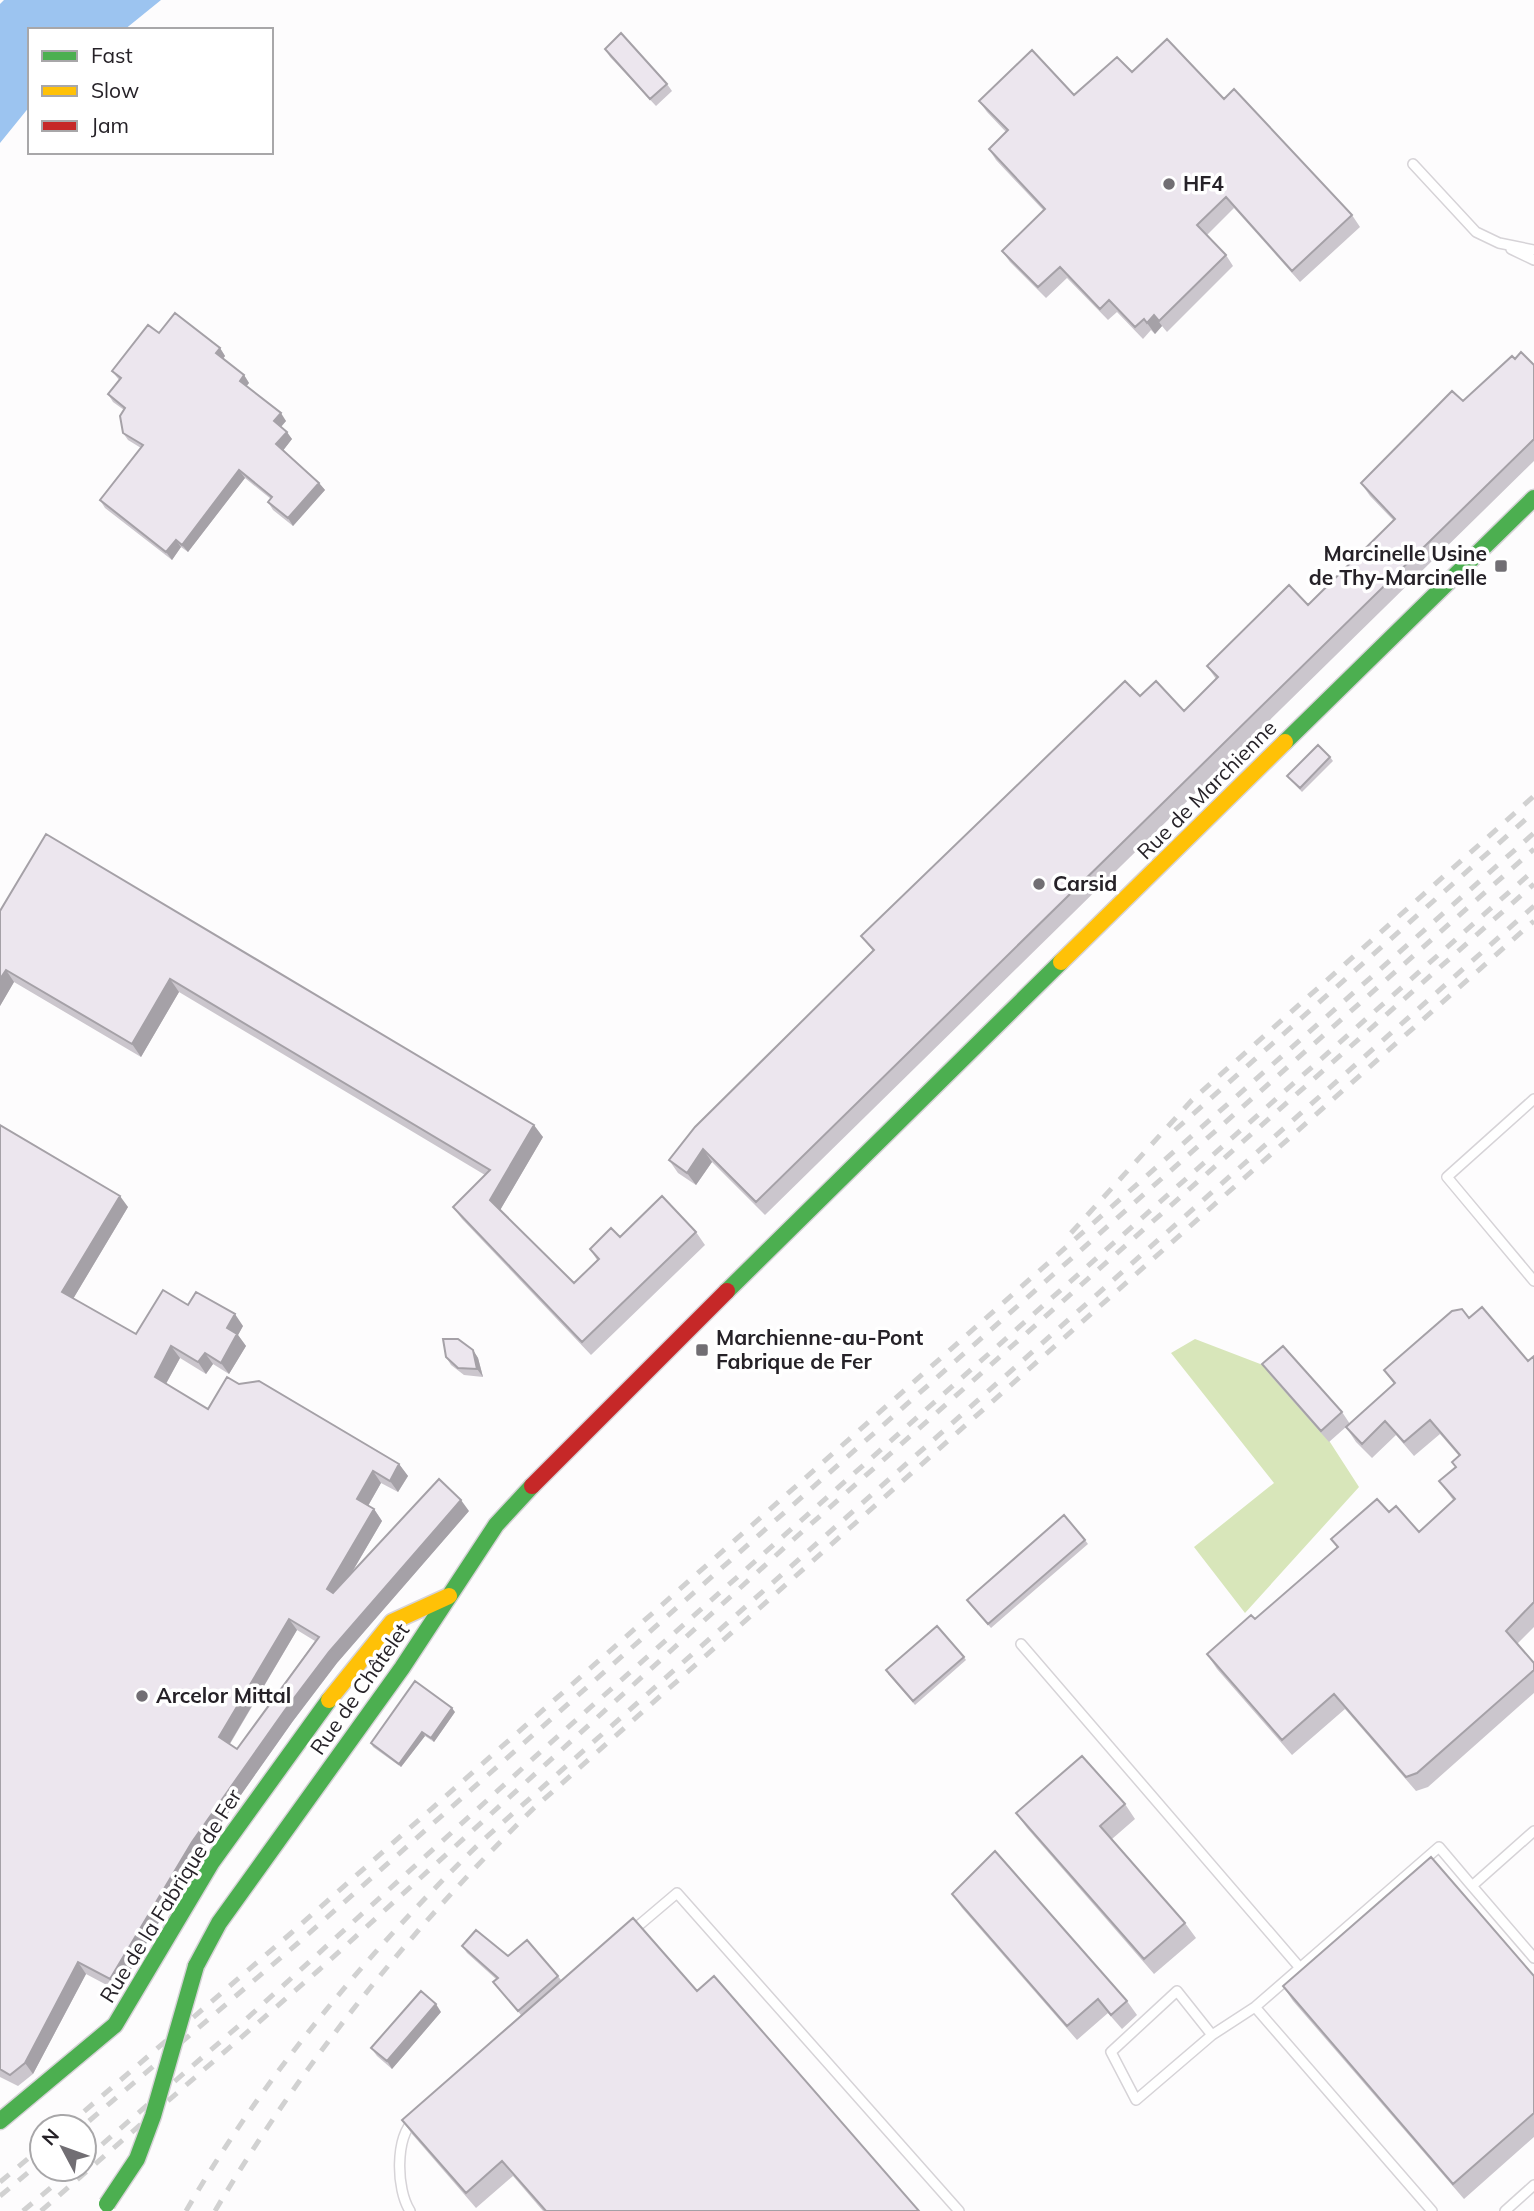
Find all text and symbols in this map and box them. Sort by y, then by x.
legend [28,28,273,154]
text: Fast [91,42,133,68]
text: Slow [91,77,139,103]
text: Jam [91,112,129,138]
place label: HF4 [1183,170,1224,196]
marker: HF4 [1161,176,1177,192]
place label: Marcinelle Usine de Thy-Marcinelle [1309,540,1487,590]
marker: Marcinelle Usine de Thy-Marcinelle [1493,558,1509,574]
street label: Rue de Marchienne [1131,714,1281,864]
place label: Carsid [1053,870,1117,896]
marker: Carsid [1031,876,1047,892]
place label: Marchienne-au-Pont Fabrique de Fer [716,1324,923,1374]
marker: Marchienne-au-Pont Fabrique de Fer [694,1342,710,1358]
street label: Rue de Châtelet [304,1618,414,1759]
place label: Arcelor Mittal [156,1682,291,1708]
marker: Arcelor Mittal [134,1688,150,1704]
street label: Rue de la Fabrique de Fer [94,1784,247,2007]
north arrow [28,2113,98,2183]
text: N [36,2124,64,2150]

